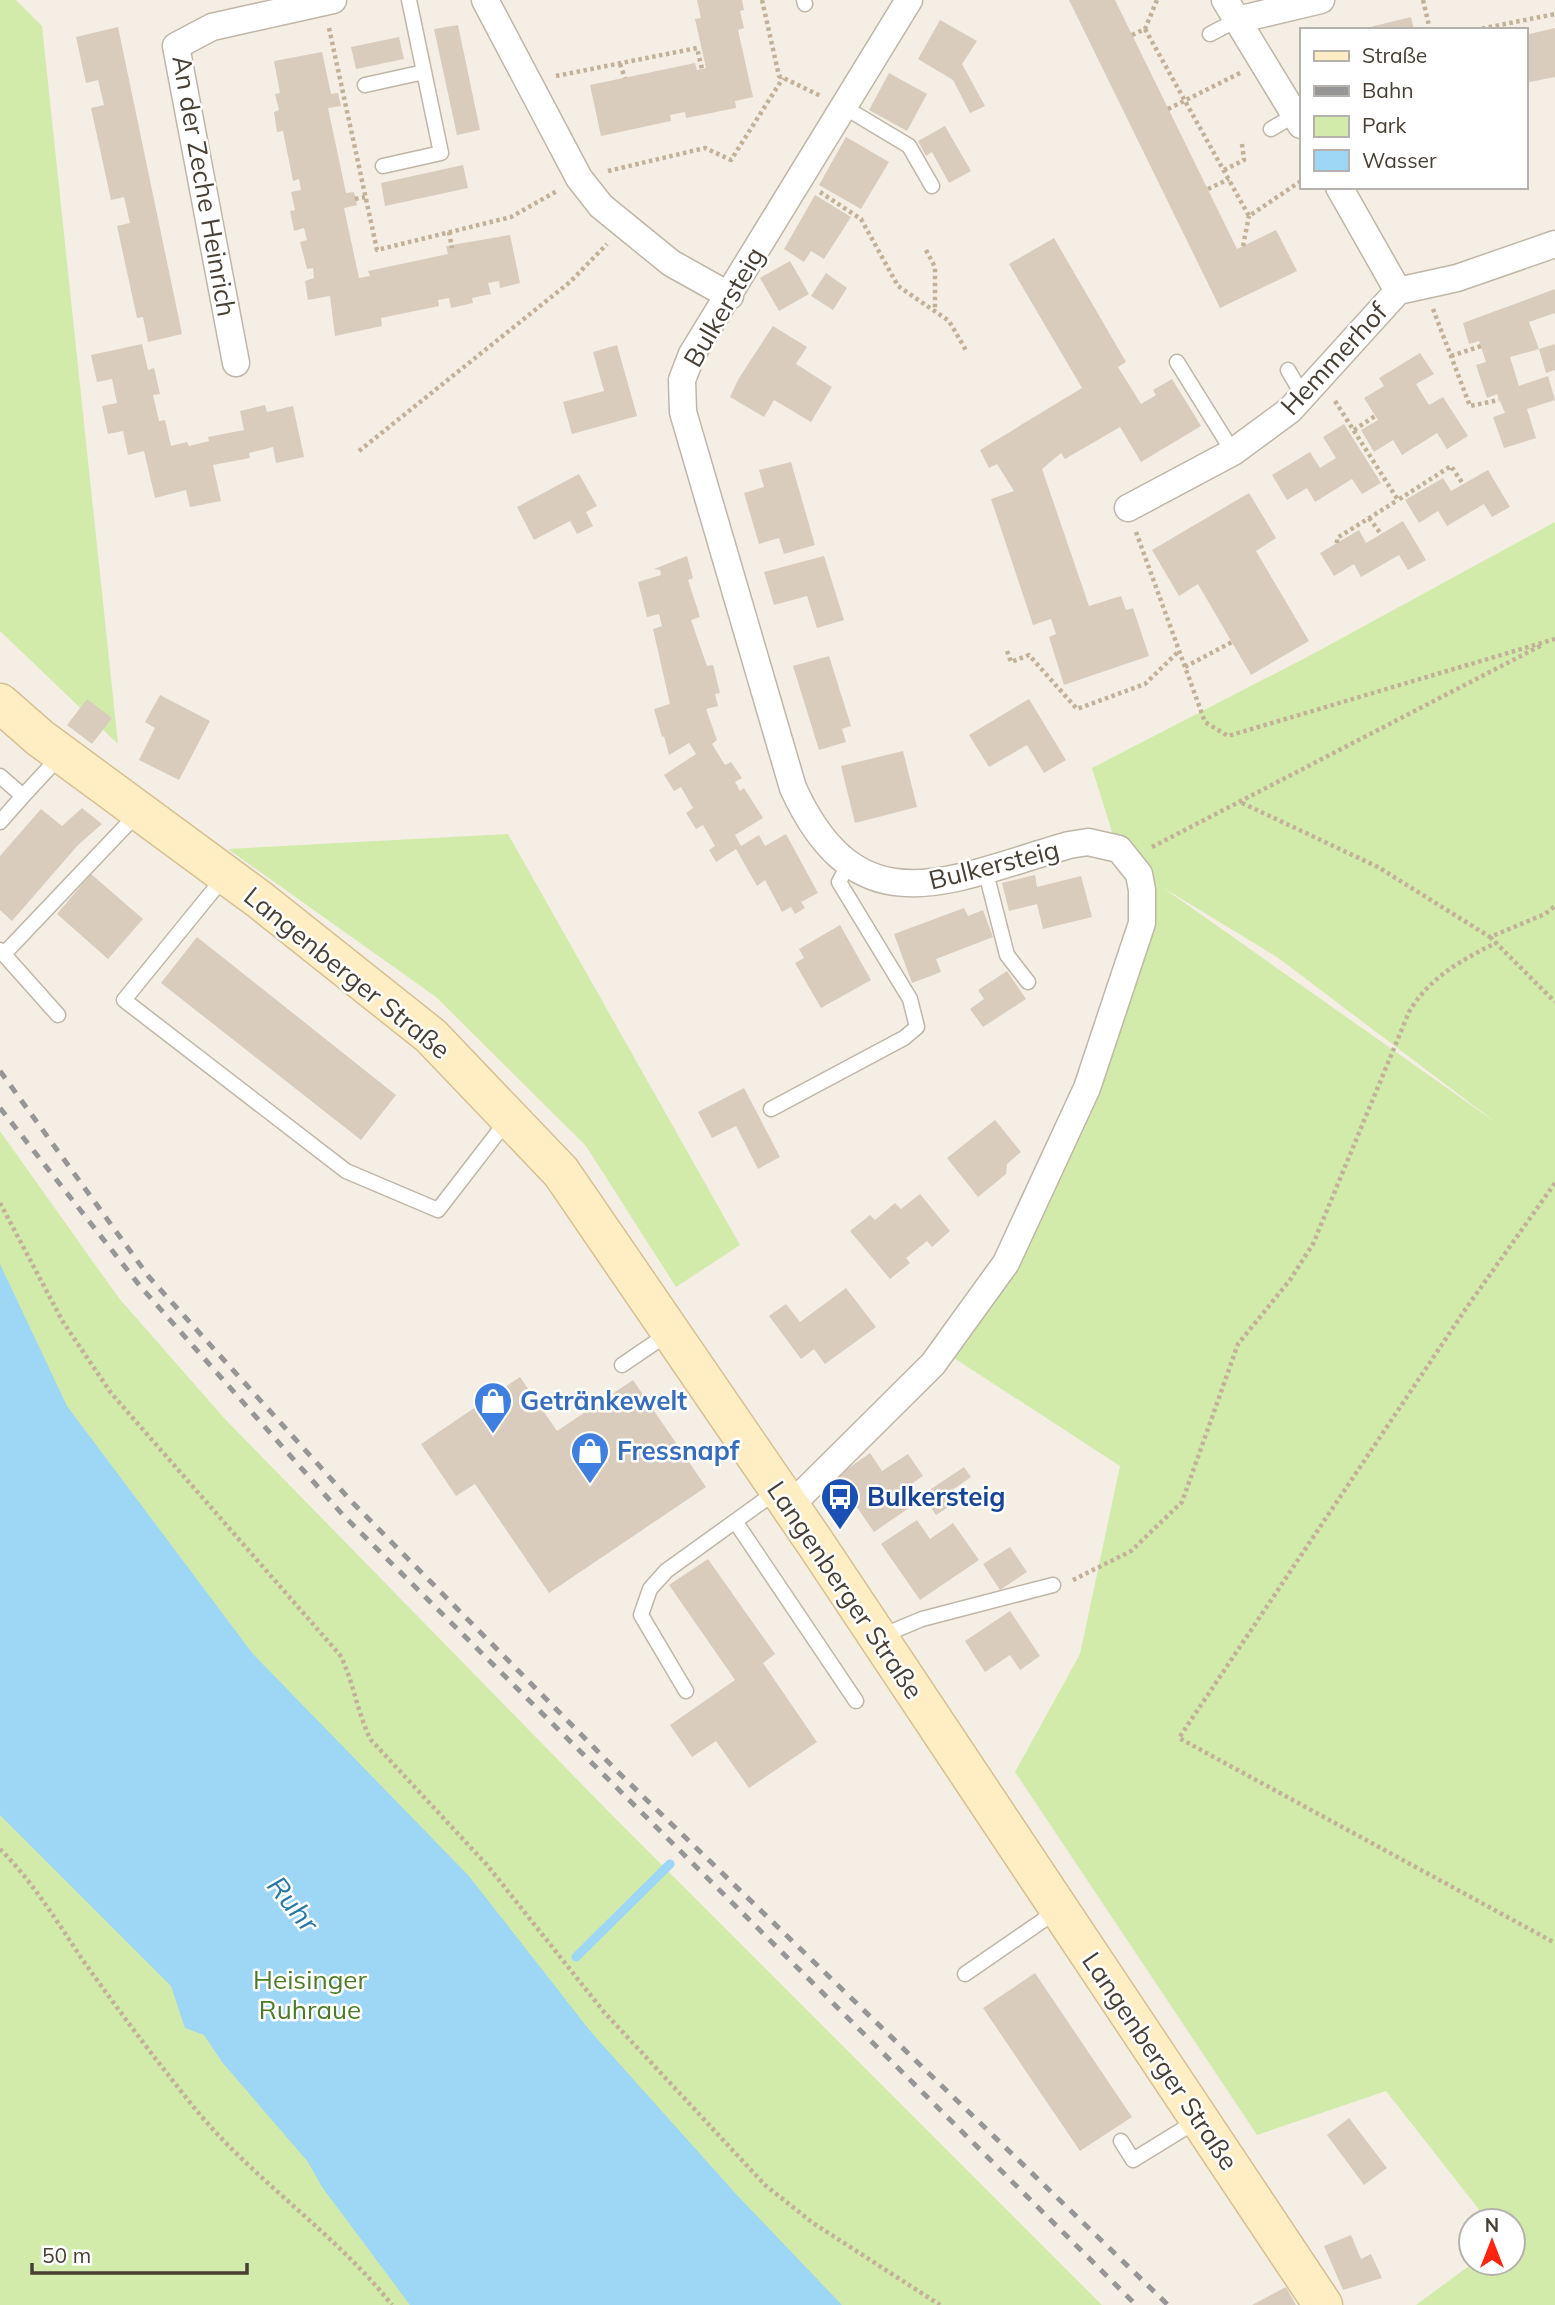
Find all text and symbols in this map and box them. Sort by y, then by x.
legend [1300,28,1527,189]
text: Straße [1362,42,1427,68]
street label: An der Zeche Heinrich [165,53,244,319]
text: Bahn [1362,77,1414,103]
text: Park [1362,112,1406,138]
text: Wasser [1362,147,1437,173]
street label: Bulkersteig [676,241,771,373]
street label: Hemmerhof [1273,295,1395,422]
street label: Bulkersteig [925,832,1062,897]
street label: Langenberger Straße [237,879,457,1066]
shop icon: Getränkewelt [472,1380,514,1435]
place label: Getränkewelt [520,1384,687,1417]
shop icon: Fressnapf [569,1430,611,1485]
place label: Fressnapf [617,1434,740,1467]
street label: Langenberger Straße [760,1474,931,1705]
bus stop icon: Bulkersteig [819,1476,861,1531]
place label: Bulkersteig [867,1480,1005,1513]
water label: Ruhr [260,1869,328,1940]
street label: Langenberger Straße [1075,1945,1246,2176]
park label: Heisinger Ruhraue [253,1963,367,2026]
north arrow [1457,2207,1527,2277]
text: N [1485,2213,1499,2237]
scale bar [32,2232,247,2276]
text: 50 m [42,2242,91,2268]

